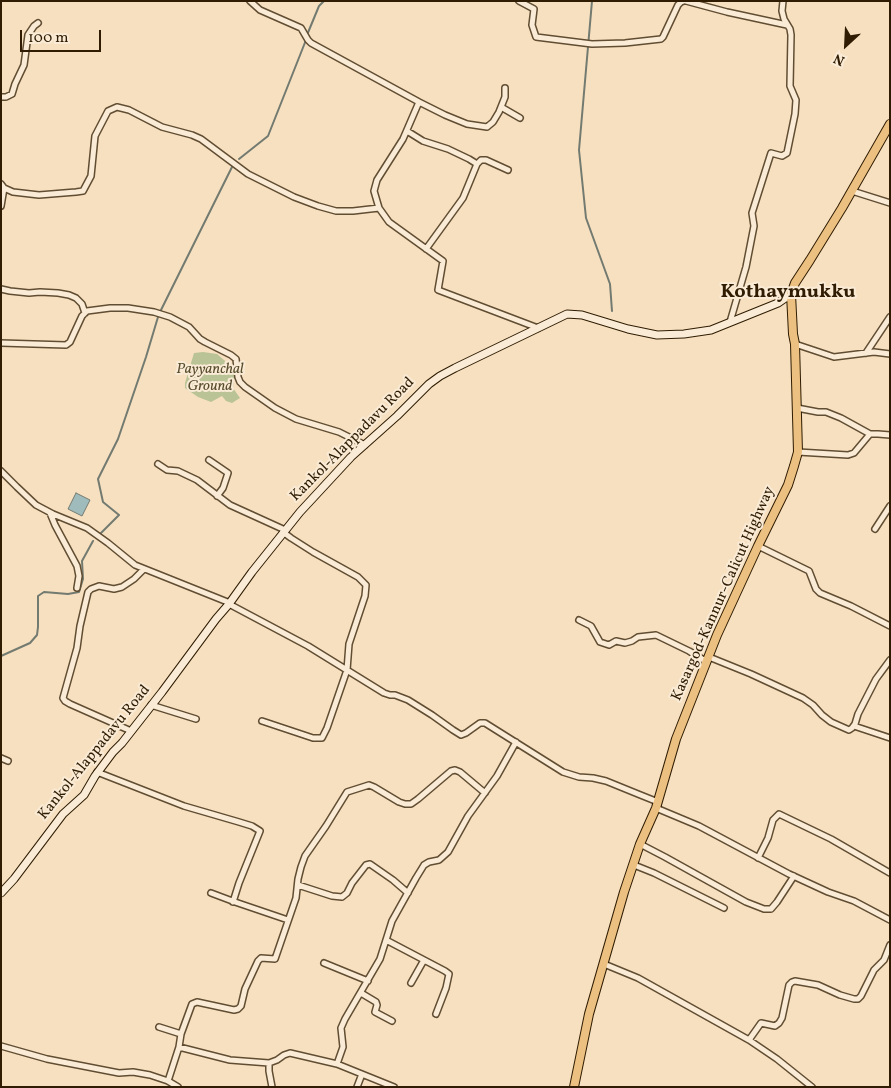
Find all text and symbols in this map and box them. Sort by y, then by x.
scale bar [22,20,104,52]
north arrow [821,20,871,70]
text: 100 m [28,28,68,49]
text: N [831,48,848,70]
district label: Kothaymukku [721,281,855,305]
park label: Payyanchal Ground [176,361,244,396]
street label: Kankol-Alappadavu Road [287,374,419,506]
street label: Kasargod-Kannur-Calicut Highway [668,484,780,704]
street label: Kankol-Alappadavu Road [35,682,155,824]

